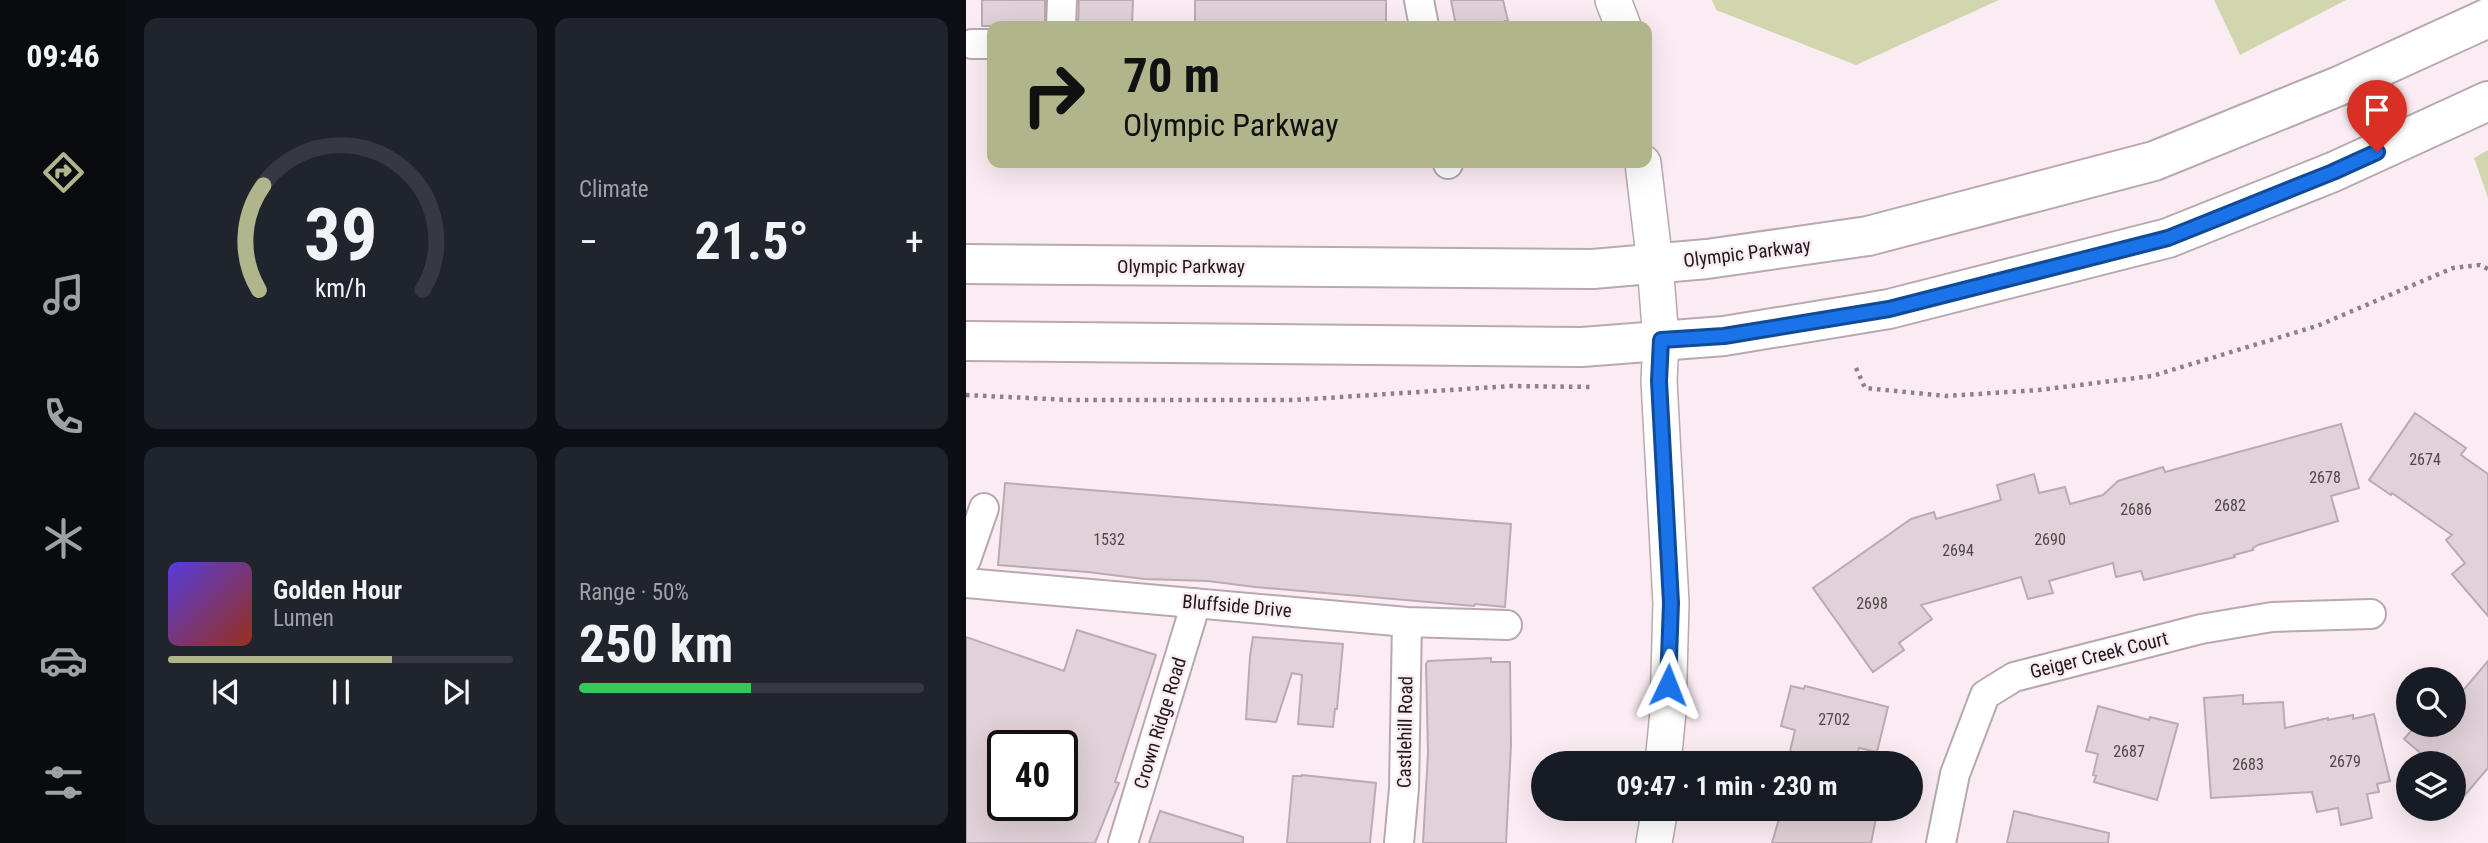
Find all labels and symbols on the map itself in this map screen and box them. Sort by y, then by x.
pin [2347,80,2407,152]
street label: Olympic Parkway [1682,234,1812,272]
street label: Olympic Parkway [1117,255,1245,278]
house number: 2674 [2409,450,2441,469]
house number: 2678 [2309,468,2341,487]
house number: 2682 [2214,496,2246,515]
house number: 2686 [2120,500,2152,519]
house number: 1532 [1093,530,1125,549]
house number: 2690 [2034,530,2066,549]
house number: 2694 [1942,541,1974,560]
street label: Bluffside Drive [1181,590,1293,622]
house number: 2698 [1856,594,1888,613]
street label: Geiger Creek Court [2028,627,2170,683]
position arrow [1631,648,1705,722]
street label: Crown Ridge Road [1129,654,1191,792]
street label: Castlehill Road [1393,676,1417,788]
house number: 2702 [1818,710,1850,729]
speed limit sign: 40 [987,730,1078,821]
house number: 2687 [2113,742,2145,761]
house number: 2679 [2329,752,2361,771]
house number: 2683 [2232,755,2264,774]

